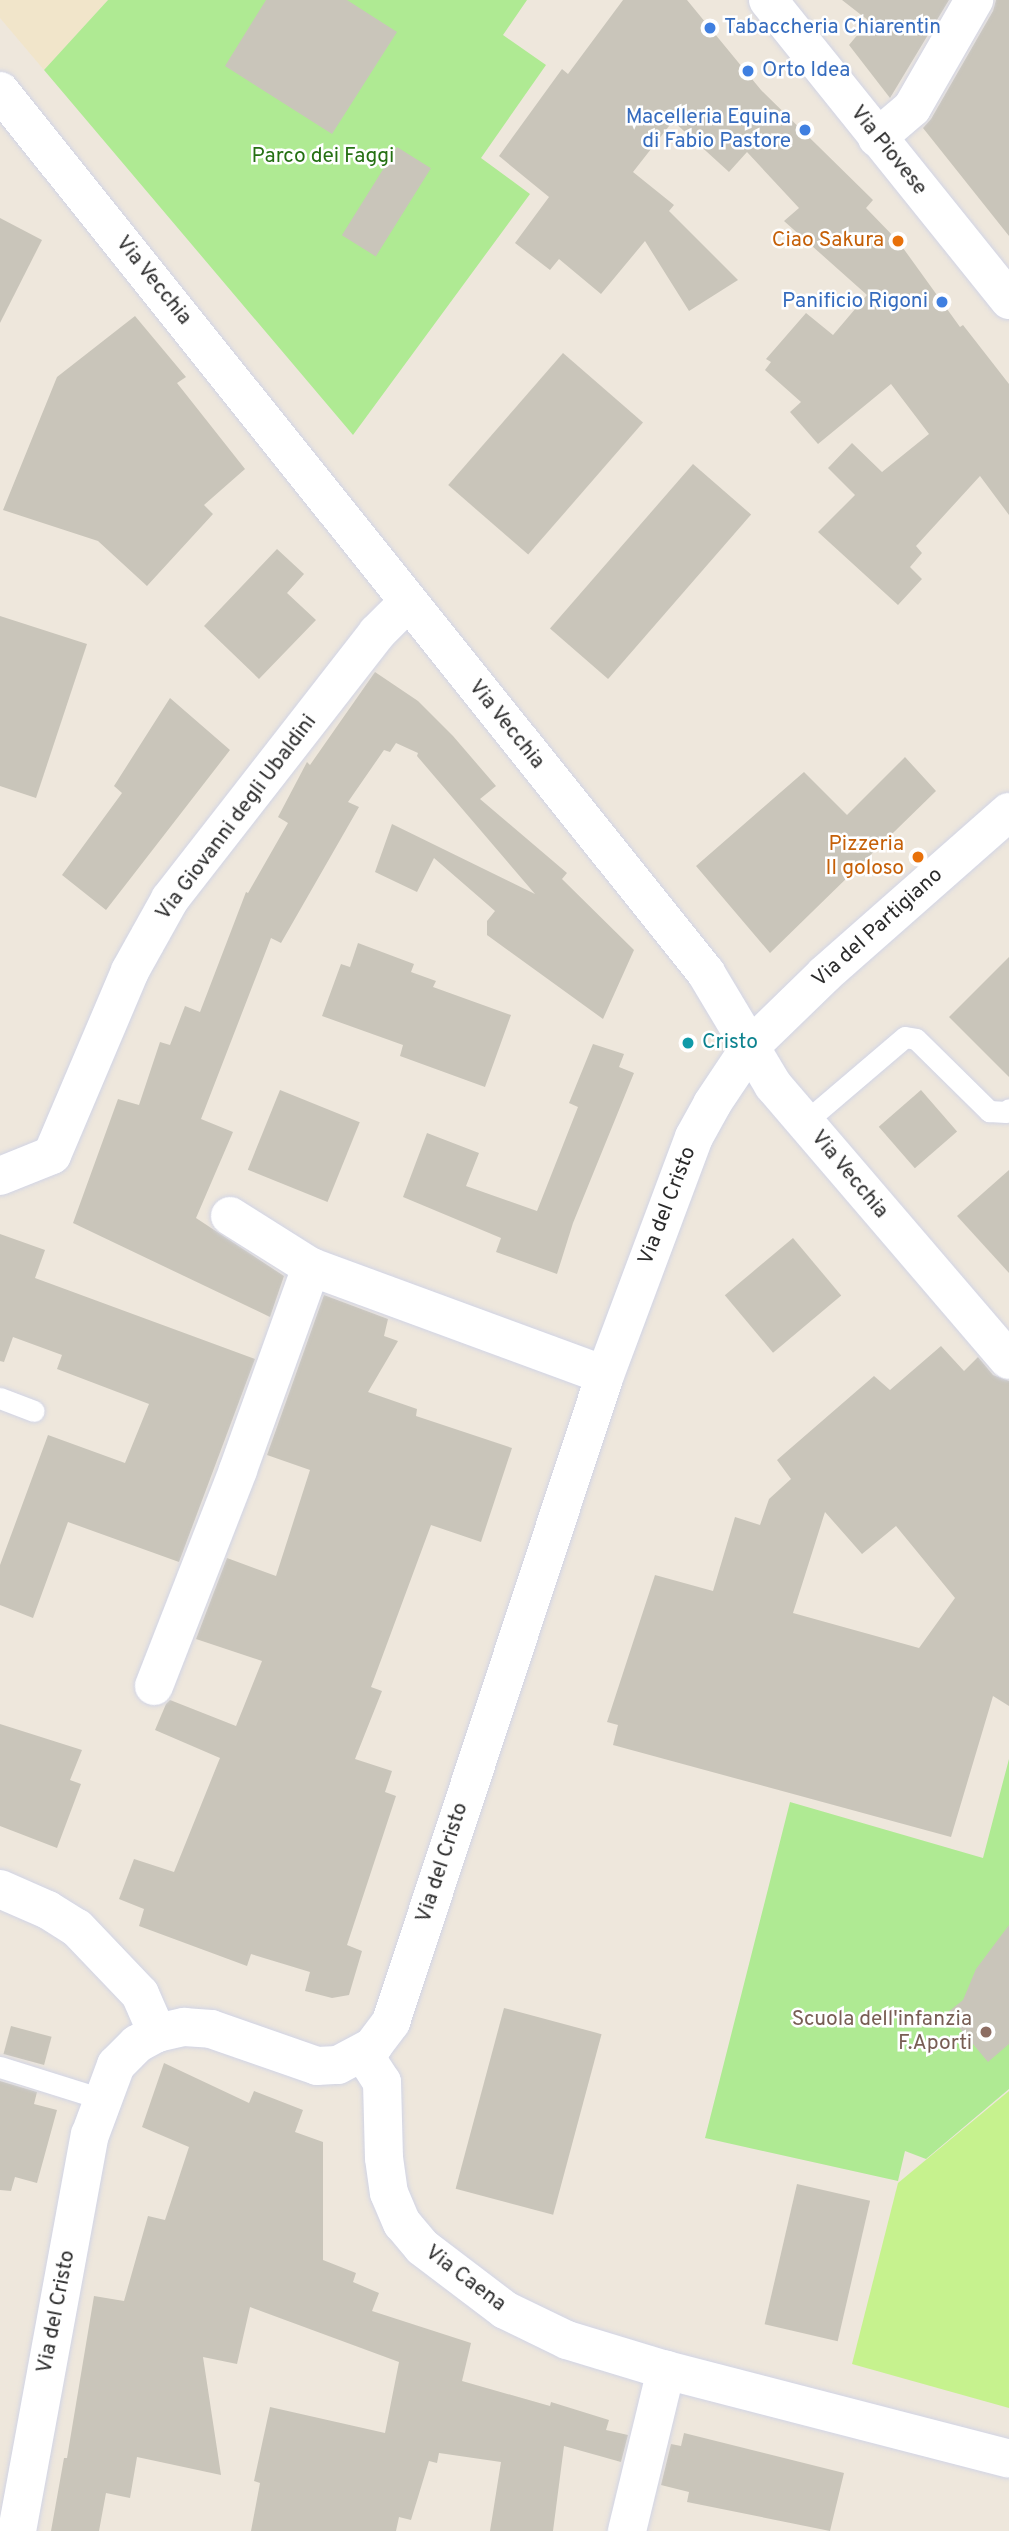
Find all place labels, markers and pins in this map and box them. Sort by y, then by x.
place label: Tabaccheria Chiarentin [724,15,941,41]
marker: Tabaccheria Chiarentin [702,20,718,36]
place label: Orto Idea [762,58,850,84]
marker: Orto Idea [740,63,756,79]
place label: Macelleria Equina di Fabio Pastore [626,105,791,155]
marker: Macelleria Equina di Fabio Pastore [797,122,813,138]
place label: Ciao Sakura [772,228,884,254]
marker: Ciao Sakura [890,233,906,249]
place label: Panificio Rigoni [782,289,928,315]
marker: Panificio Rigoni [934,294,950,310]
place label: Pizzeria II goloso [825,832,904,882]
marker: Pizzeria II goloso [910,849,926,865]
place label: Cristo [702,1030,758,1056]
marker: Cristo [680,1035,696,1051]
place label: Scuola dell'infanzia F.Aporti [792,2007,972,2057]
marker: Scuola dell'infanzia F.Aporti [978,2024,994,2040]

